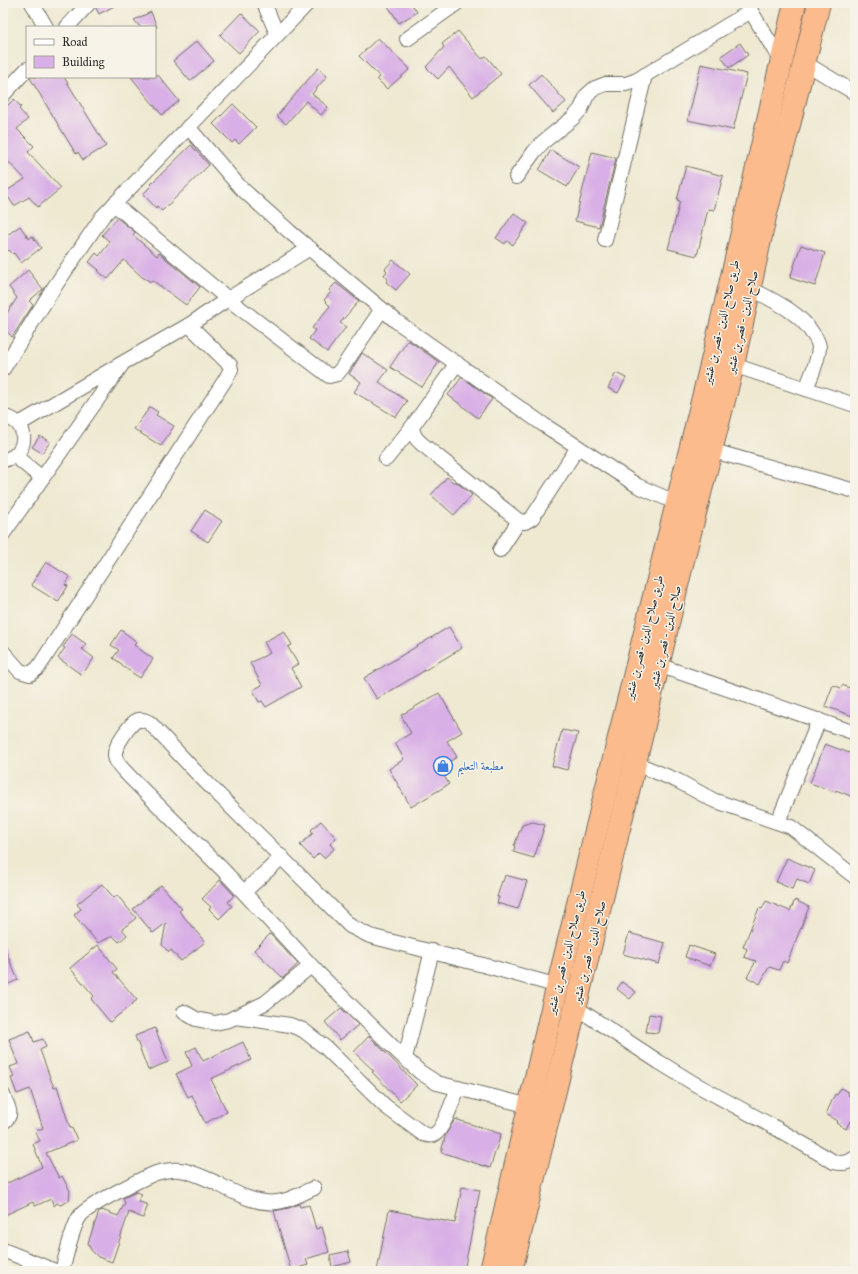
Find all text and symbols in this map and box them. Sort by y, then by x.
legend [26,26,156,78]
text: Road [62,35,88,49]
text: Building [62,55,105,70]
street label: طريق صلاح الدين -قصر بن غشير [699,258,746,389]
street label: صلاح الدين - قصر بن غشير [723,269,765,378]
street label: طريق صلاح الدين -قصر بن غشير [621,573,670,703]
street label: صلاح الدين - قصر بن غشير [646,584,688,693]
shop icon: مطبعة التعليم [432,755,454,777]
place label: مطبعة التعليم [457,759,504,778]
street label: طريق صلاح الدين -قصر بن غشير [543,888,592,1018]
street label: صلاح الدين - قصر بن غشير [569,899,612,1008]

